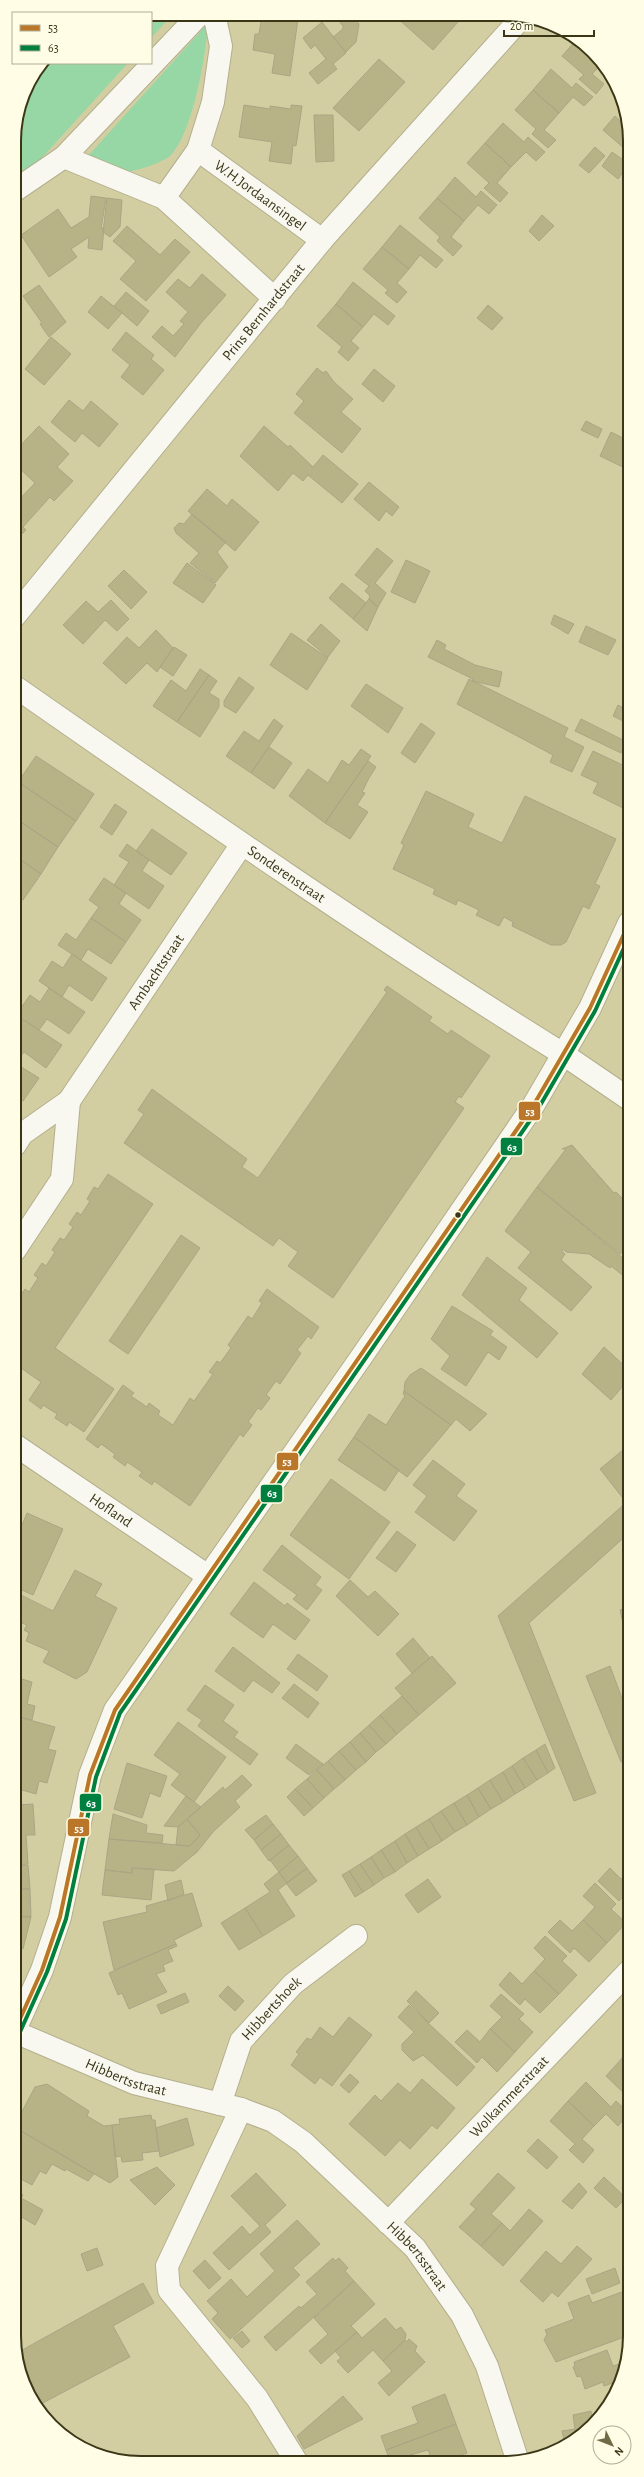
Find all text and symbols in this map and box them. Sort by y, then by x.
legend [12,12,152,64]
scale bar [504,12,594,38]
text: 20 m [510,20,533,32]
text: 53 [48,22,58,34]
text: 63 [48,42,59,54]
street label: W.H.Jordaansingel [211,157,309,234]
street label: Prins Bernhardstraat [220,261,308,364]
street label: Sonderenstraat [245,843,328,906]
street label: Ambachtstraat [126,932,187,1013]
line badge: 53 [518,1101,541,1121]
text: 53 [525,1106,535,1117]
line badge: 63 [500,1137,523,1156]
text: 63 [507,1142,517,1153]
unlabelled marker [453,1210,463,1220]
line badge: 53 [276,1452,299,1471]
text: 53 [282,1456,292,1467]
line badge: 63 [260,1484,283,1503]
text: 63 [267,1488,277,1499]
street label: Hofland [87,1491,135,1530]
line badge: 63 [79,1793,102,1812]
text: 63 [86,1798,96,1809]
line badge: 53 [67,1818,90,1837]
text: 53 [74,1823,84,1834]
street label: Hibbertshoek [239,1974,304,2043]
street label: Wolkammerstraat [467,2053,552,2141]
street label: Hibbertsstraat [83,2056,168,2099]
street label: Hibbertsstraat [384,2219,450,2294]
north arrow [592,2425,632,2465]
text: N [612,2445,626,2458]

